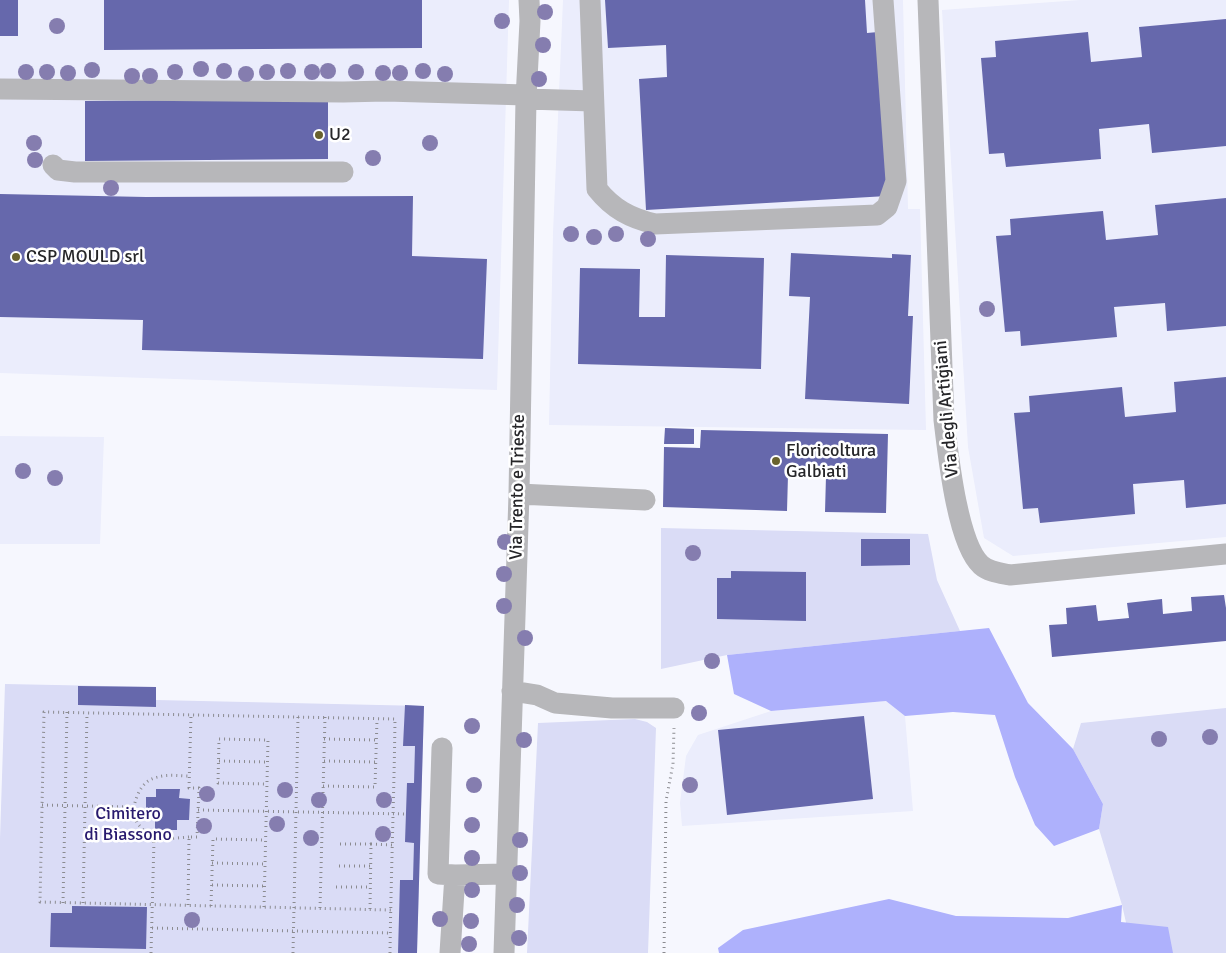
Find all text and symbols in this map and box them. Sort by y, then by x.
place label: U2 [329,124,351,146]
marker: U2 [313,129,325,141]
place label: CSP MOULD srl [26,246,144,268]
marker: CSP MOULD srl [10,251,22,263]
street label: Via degli Artigiani [930,339,964,479]
street label: Via Trento e Trieste [506,414,530,560]
place label: Floricoltura Galbiati [786,440,876,482]
marker: Floricoltura Galbiati [770,455,782,467]
park label: Cimitero di Biassono [84,803,172,846]

